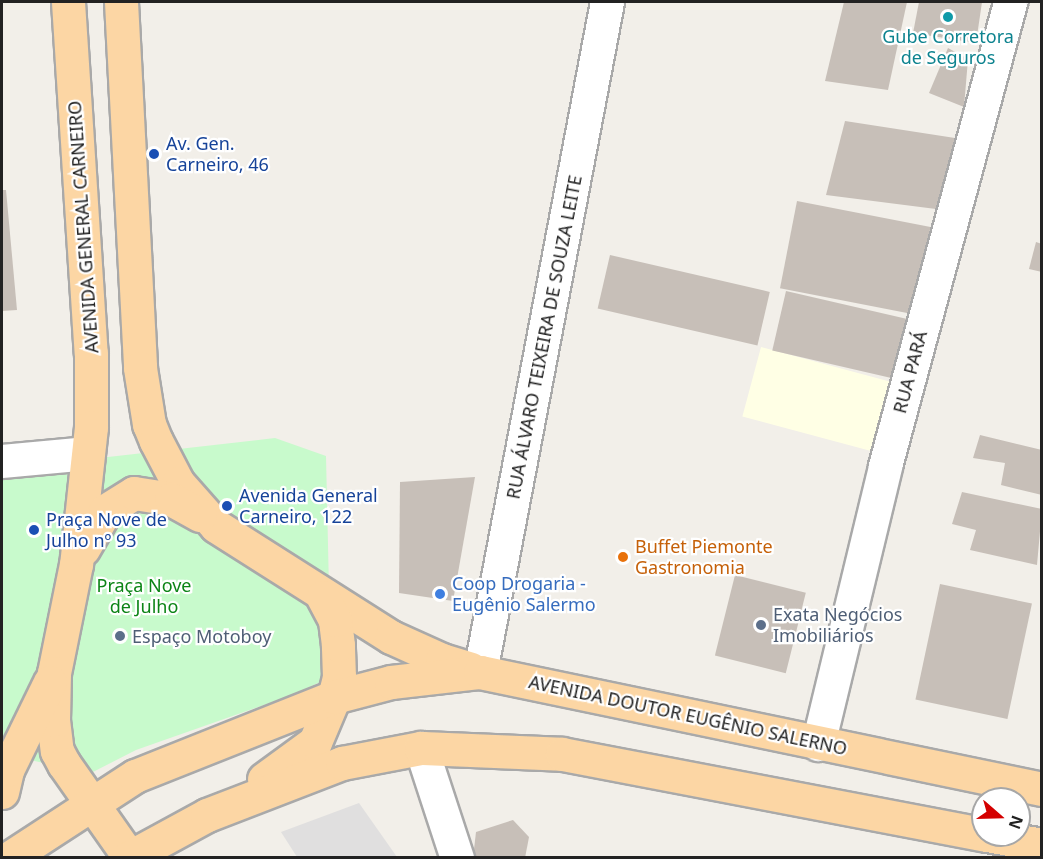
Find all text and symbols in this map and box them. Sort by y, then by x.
marker: Gube Corretora de Seguros [941,10,955,24]
place label: Gube Corretora de Seguros [882,26,1014,68]
street label: AVENIDA GENERAL CARNEIRO [63,100,103,354]
place label: Av. Gen. Carneiro, 46 [166,133,269,176]
marker: Av. Gen. Carneiro, 46 [147,147,161,161]
street label: RUA ÁLVARO TEIXEIRA DE SOUZA LEITE [502,173,586,501]
street label: RUA PARÁ [889,328,931,416]
place label: Avenida General Carneiro, 122 [239,485,378,528]
marker: Avenida General Carneiro, 122 [220,499,234,513]
place label: Praça Nove de Julho nº 93 [46,509,167,552]
marker: Praça Nove de Julho nº 93 [27,523,41,537]
place label: Buffet Piemonte Gastronomia [635,536,773,578]
marker: Buffet Piemonte Gastronomia [616,550,630,564]
place label: Coop Drogaria - Eugênio Salermo [452,573,596,616]
park label: Praça Nove de Julho [97,575,191,618]
marker: Coop Drogaria - Eugênio Salermo [433,587,447,601]
place label: Exata Negócios Imobiliários [773,604,902,646]
marker: Exata Negócios Imobiliários [754,618,768,632]
place label: Espaço Motoboy [132,625,271,647]
marker: Espaço Motoboy [113,629,127,643]
street label: AVENIDA DOUTOR EUGÊNIO SALERNO [527,671,849,759]
north arrow [971,787,1031,847]
text: N [1003,813,1029,832]

